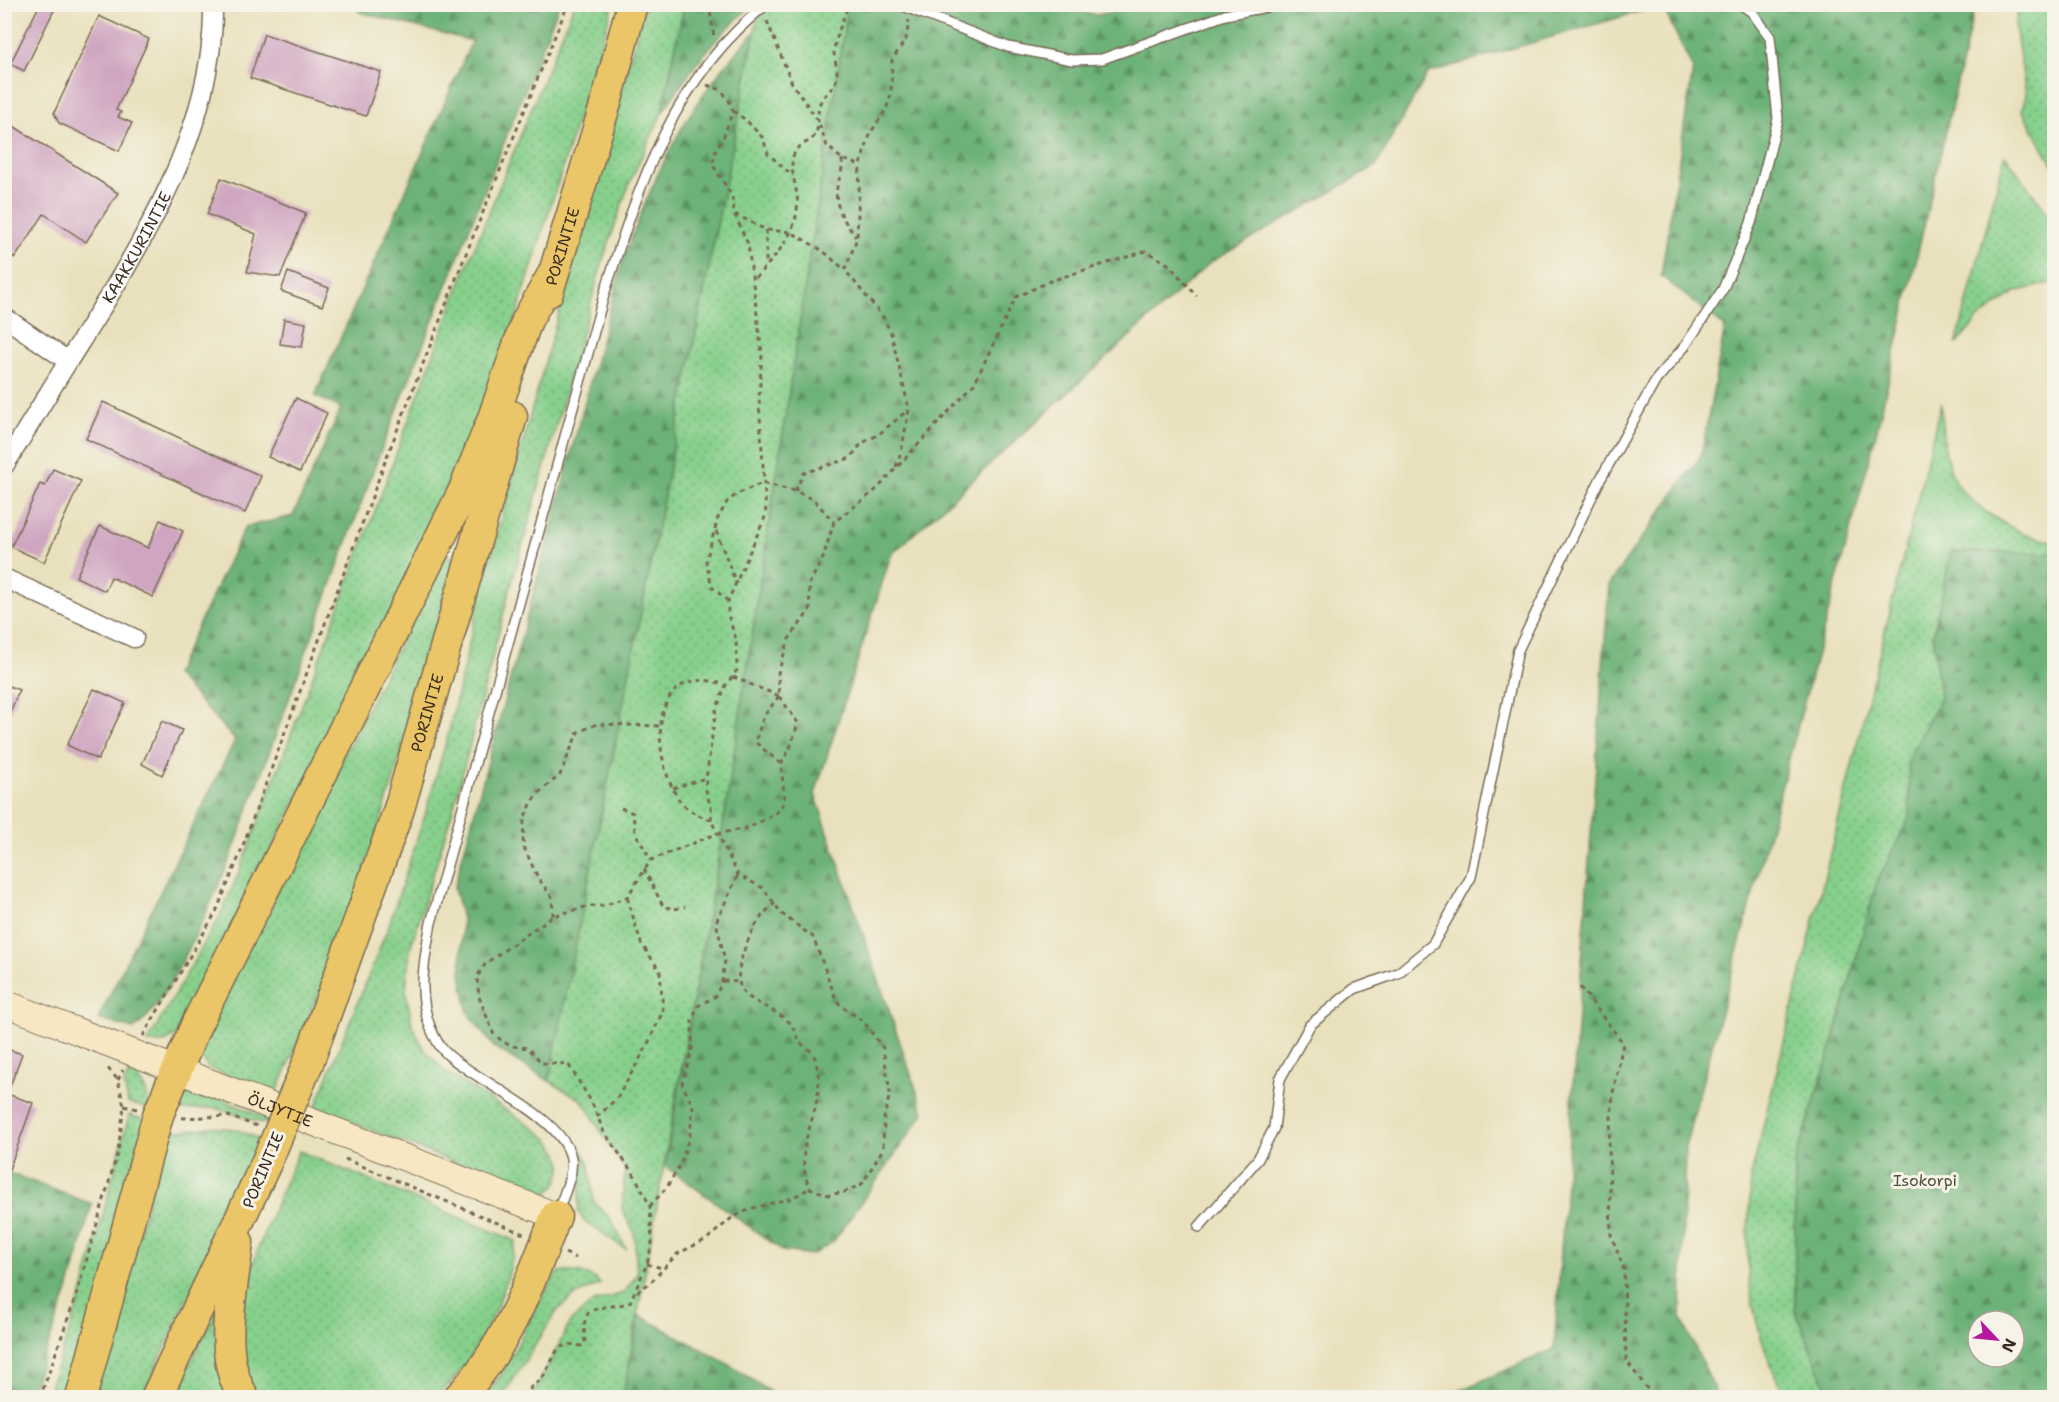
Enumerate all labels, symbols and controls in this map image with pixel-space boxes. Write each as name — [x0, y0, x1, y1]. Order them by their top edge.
street label: KAAKKURINTIE — [97, 188, 176, 307]
street label: PORINTIE — [540, 204, 584, 288]
street label: PORINTIE — [405, 671, 448, 755]
street label: ÖLJYTIE — [245, 1088, 316, 1132]
street label: PORINTIE — [237, 1129, 289, 1211]
park label: Isokorpi — [1893, 1170, 1957, 1191]
north arrow — [1966, 1309, 2026, 1369]
text: N — [1997, 1335, 2021, 1356]

